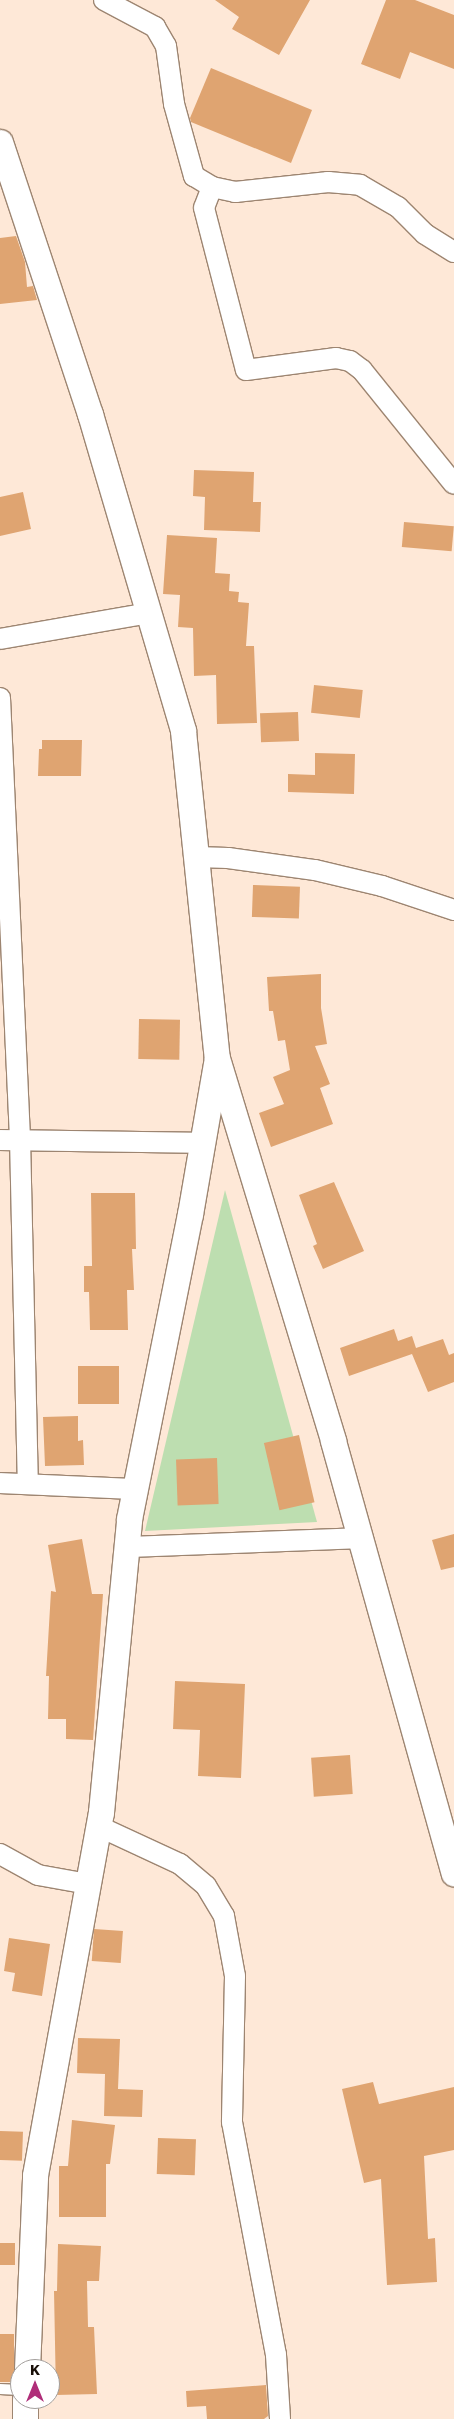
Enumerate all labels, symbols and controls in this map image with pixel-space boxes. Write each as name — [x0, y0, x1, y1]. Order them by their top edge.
north arrow — [10, 2359, 60, 2409]
text: K — [30, 2361, 40, 2378]

